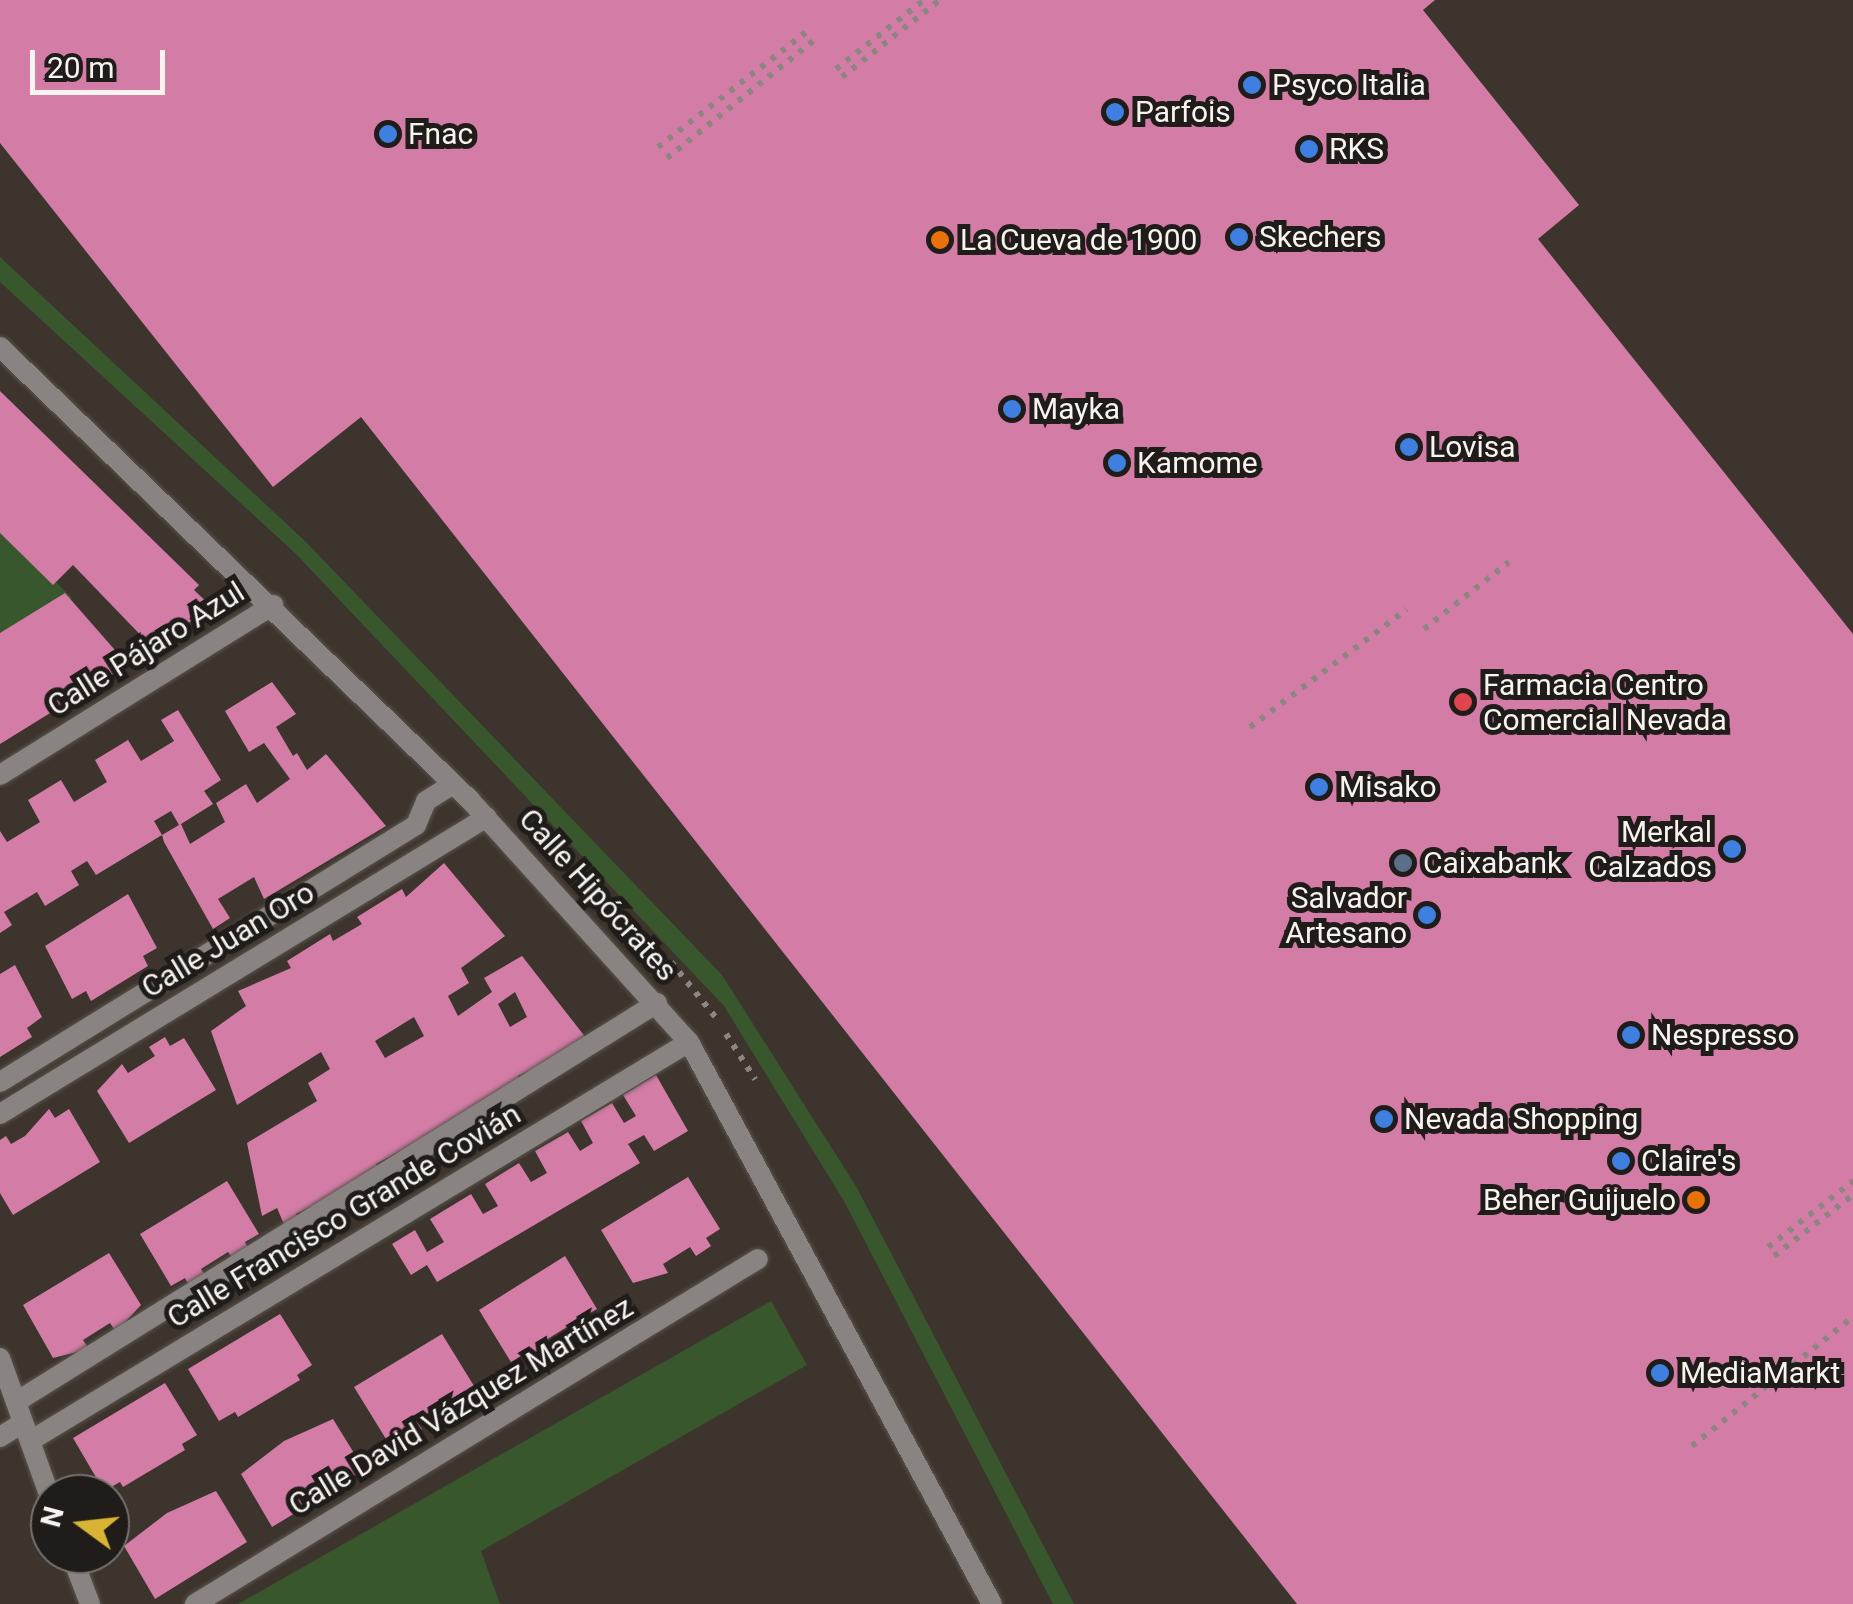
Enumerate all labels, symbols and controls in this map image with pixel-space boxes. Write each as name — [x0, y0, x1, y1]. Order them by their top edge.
scale bar — [35, 30, 170, 92]
text: 20 m — [47, 50, 114, 85]
place label: Psyco Italia — [1272, 67, 1426, 103]
marker: Psyco Italia — [1241, 74, 1263, 96]
place label: Parfois — [1135, 94, 1231, 130]
marker: Parfois — [1104, 101, 1126, 123]
place label: Fnac — [408, 116, 473, 152]
marker: Fnac — [377, 123, 399, 145]
place label: RKS — [1329, 131, 1384, 167]
marker: RKS — [1298, 138, 1320, 160]
place label: Skechers — [1259, 219, 1381, 255]
place label: La Cueva de 1900 — [960, 222, 1197, 258]
marker: Skechers — [1228, 226, 1250, 248]
marker: La Cueva de 1900 — [929, 229, 951, 251]
place label: Mayka — [1032, 391, 1120, 427]
marker: Mayka — [1001, 398, 1023, 420]
place label: Lovisa — [1429, 429, 1516, 465]
marker: Lovisa — [1398, 436, 1420, 458]
place label: Kamome — [1137, 445, 1258, 481]
marker: Kamome — [1106, 452, 1128, 474]
street label: Calle Pájaro Azul — [41, 574, 251, 724]
place label: Farmacia Centro Comercial Nevada — [1483, 667, 1727, 738]
marker: Farmacia Centro Comercial Nevada — [1452, 691, 1474, 713]
place label: Misako — [1339, 769, 1437, 805]
marker: Misako — [1308, 776, 1330, 798]
street label: Calle Hipócrates — [511, 801, 685, 989]
place label: Merkal Calzados — [1588, 814, 1712, 884]
marker: Merkal Calzados — [1721, 838, 1743, 860]
place label: Caixabank — [1423, 845, 1562, 881]
marker: Caixabank — [1392, 852, 1414, 874]
street label: Calle Juan Oro — [135, 874, 321, 1006]
place label: Salvador Artesano — [1285, 880, 1407, 950]
marker: Salvador Artesano — [1416, 904, 1438, 926]
place label: Nespresso — [1651, 1017, 1795, 1053]
marker: Nespresso — [1620, 1024, 1642, 1046]
street label: Calle Francisco Grande Covián — [161, 1096, 527, 1336]
place label: Nevada Shopping — [1404, 1101, 1638, 1137]
marker: Nevada Shopping — [1373, 1108, 1395, 1130]
place label: Claire's — [1641, 1143, 1737, 1179]
marker: Claire's — [1610, 1150, 1632, 1172]
place label: Beher Guijuelo — [1483, 1182, 1676, 1218]
marker: Beher Guijuelo — [1685, 1189, 1707, 1211]
street label: Calle David Vázquez Martínez — [282, 1289, 640, 1523]
place label: MediaMarkt — [1680, 1355, 1840, 1391]
marker: MediaMarkt — [1649, 1362, 1671, 1384]
north arrow — [30, 1474, 130, 1574]
text: N — [34, 1503, 71, 1530]

